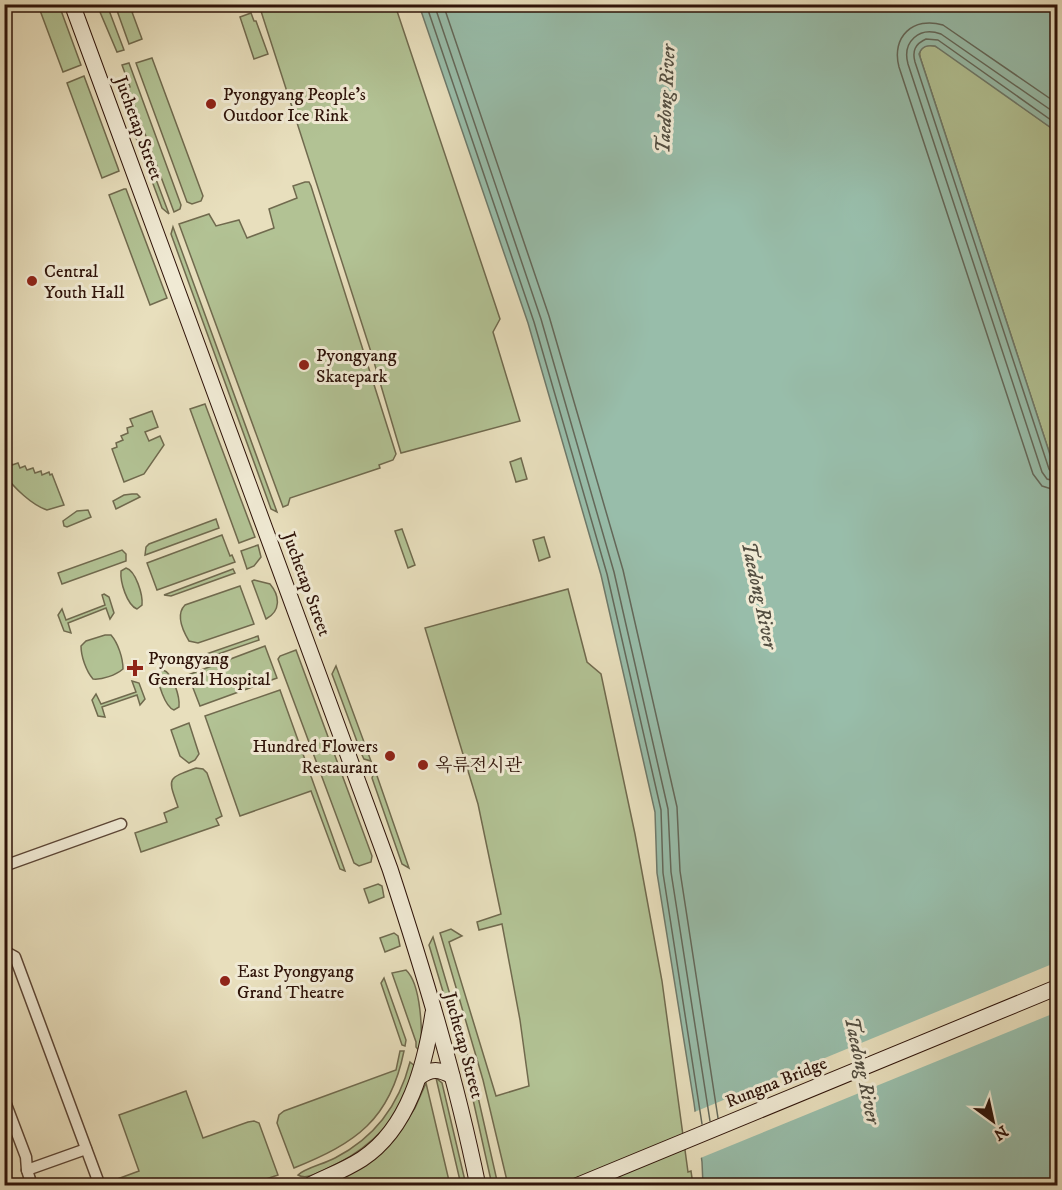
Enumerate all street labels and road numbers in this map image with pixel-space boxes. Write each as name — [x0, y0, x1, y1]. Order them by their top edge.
street label: Juchetap Street — [108, 71, 167, 184]
street label: Juchetap Street — [276, 527, 335, 640]
street label: Juchetap Street — [438, 988, 488, 1101]
street label: Rungna Bridge — [722, 1053, 830, 1113]

